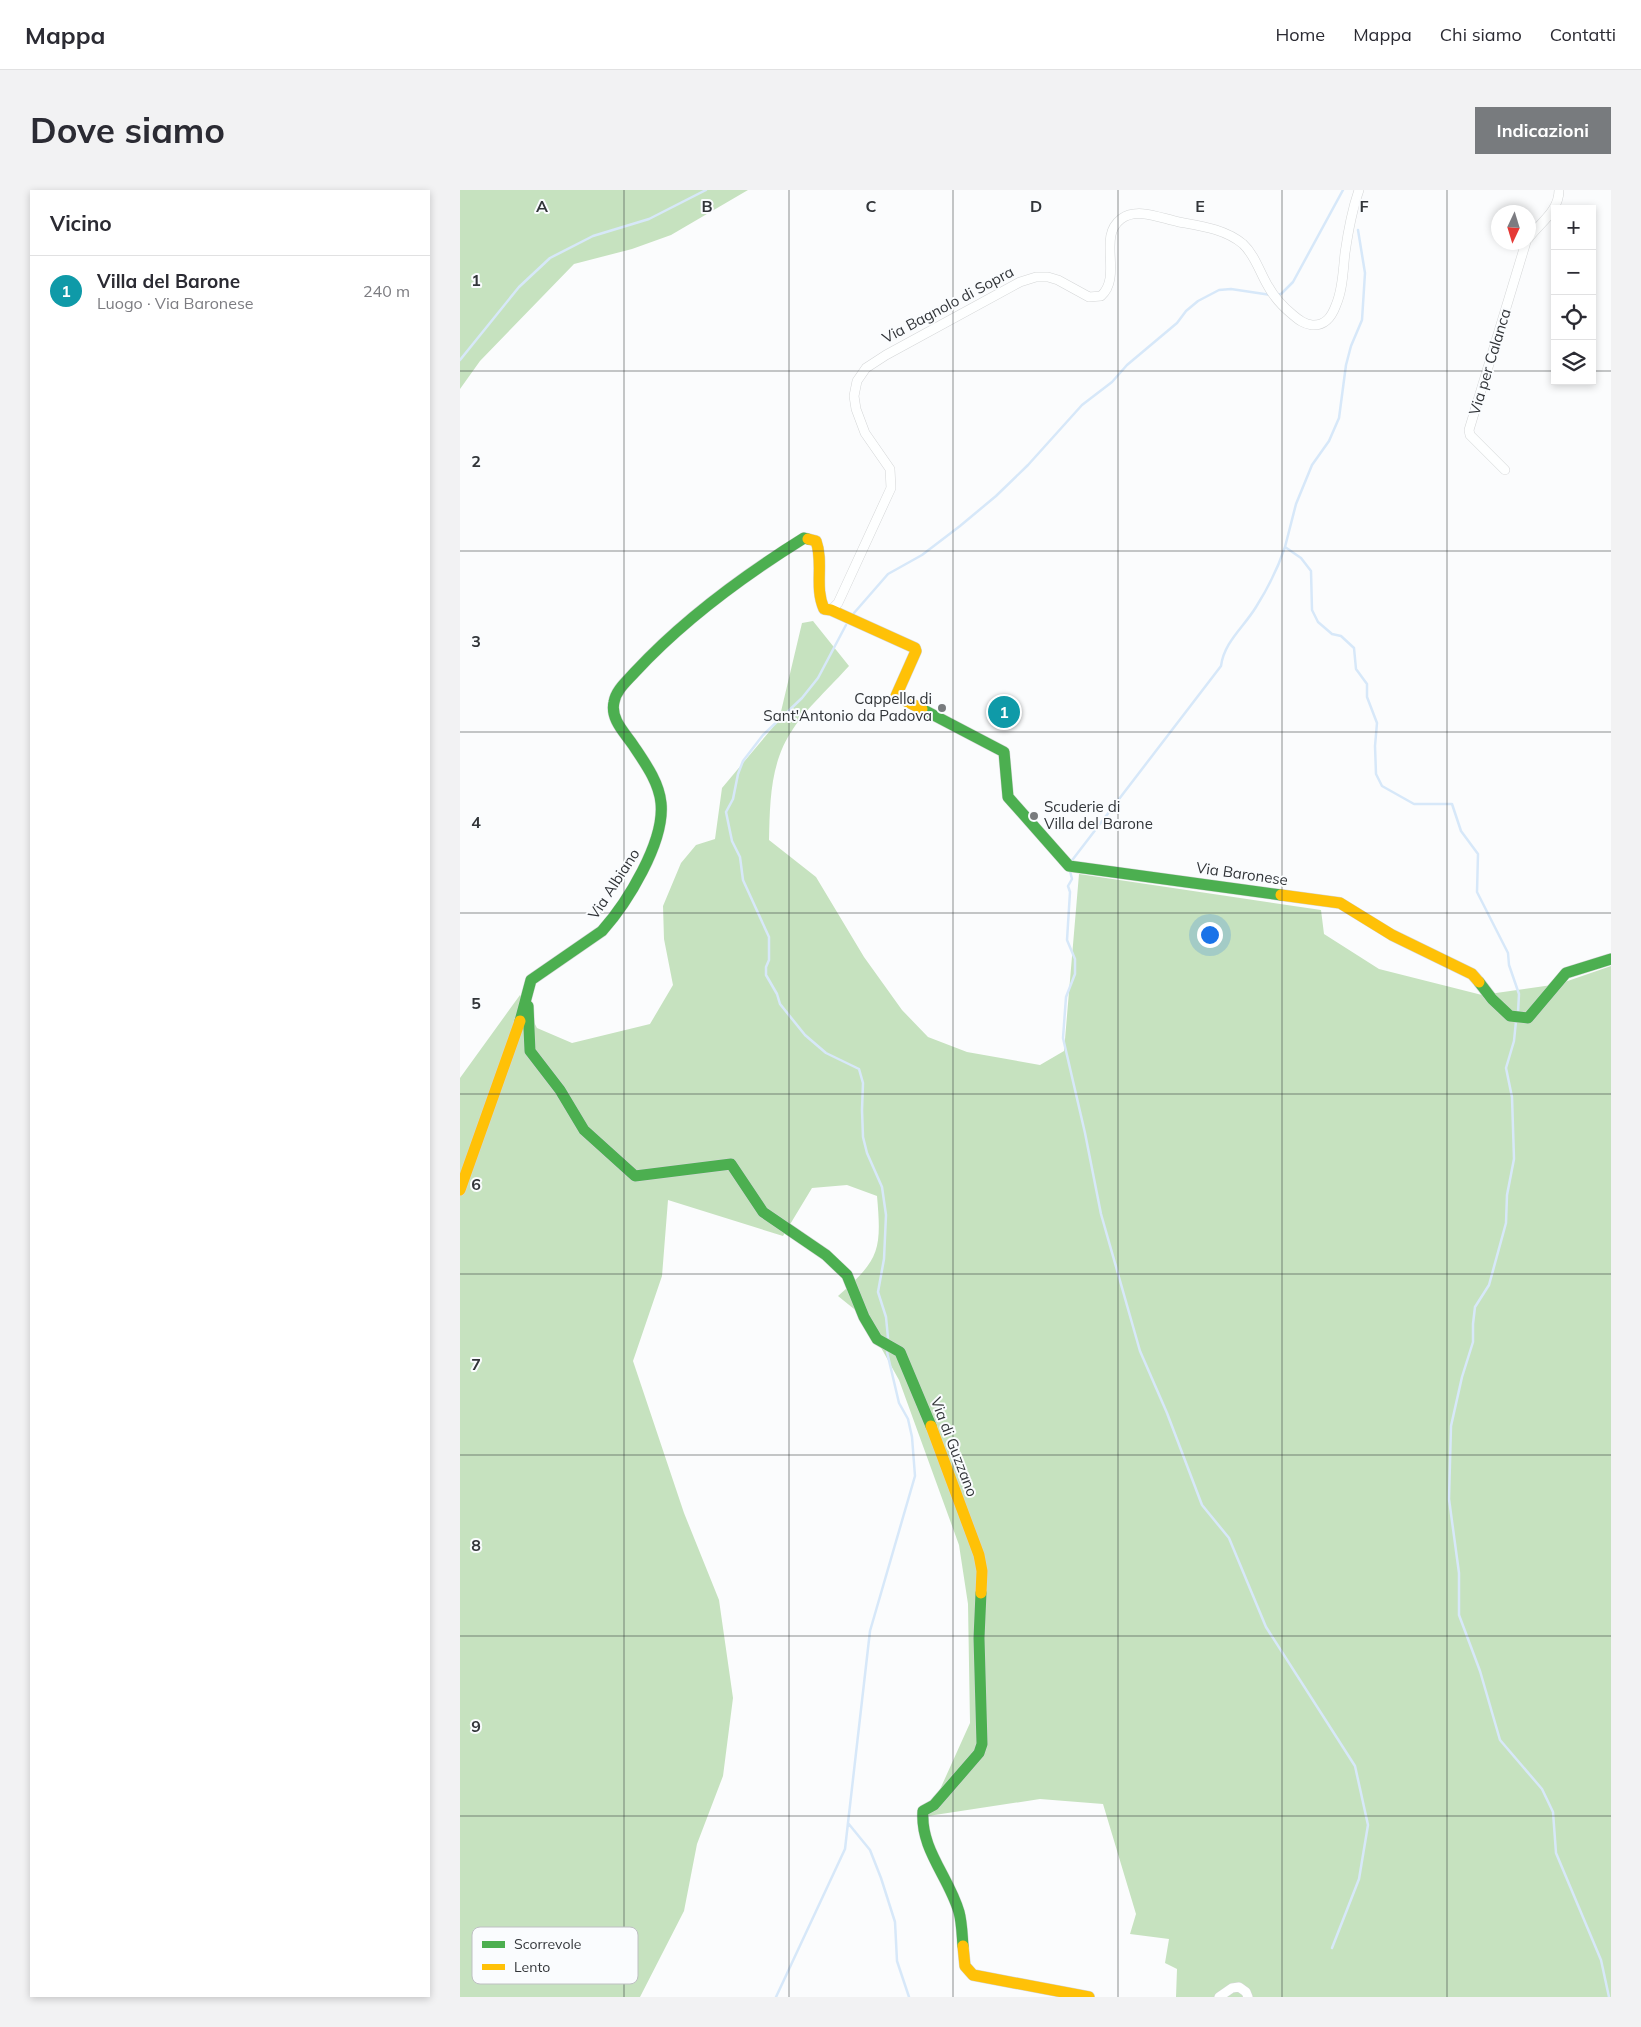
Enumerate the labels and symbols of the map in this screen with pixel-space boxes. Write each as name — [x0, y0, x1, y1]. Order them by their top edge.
text: A — [536, 196, 548, 216]
text: B — [701, 196, 713, 216]
text: C — [866, 196, 877, 216]
text: D — [1030, 196, 1042, 216]
text: E — [1195, 196, 1205, 216]
text: F — [1359, 196, 1369, 216]
north arrow — [1491, 205, 1536, 250]
street label: Via Bagnolo di Sopra — [879, 262, 1017, 347]
text: 1 — [471, 270, 481, 290]
street label: Via per Calanca — [1464, 306, 1515, 417]
text: 2 — [471, 451, 481, 471]
text: 3 — [471, 631, 481, 651]
place label: Cappella di Sant'Antonio da Padova — [763, 689, 932, 725]
pin: 1 — [988, 693, 1020, 731]
marker: Cappella di Sant'Antonio da Padova — [936, 702, 948, 714]
place label: Scuderie di Villa del Barone — [1044, 797, 1153, 833]
marker: Scuderie di Villa del Barone — [1028, 810, 1040, 822]
text: 4 — [471, 812, 481, 832]
street label: Via Albiano — [584, 845, 643, 923]
street label: Via Baronese — [1195, 858, 1289, 889]
your location — [1197, 922, 1223, 948]
text: 5 — [471, 993, 481, 1013]
text: 6 — [471, 1174, 481, 1194]
text: 7 — [471, 1354, 481, 1374]
street label: Via di Guzzano — [927, 1394, 982, 1499]
text: 8 — [471, 1535, 481, 1555]
text: 9 — [471, 1716, 481, 1736]
legend — [472, 1927, 638, 1984]
text: Scorrevole — [514, 1935, 581, 1953]
text: Lento — [514, 1958, 550, 1976]

